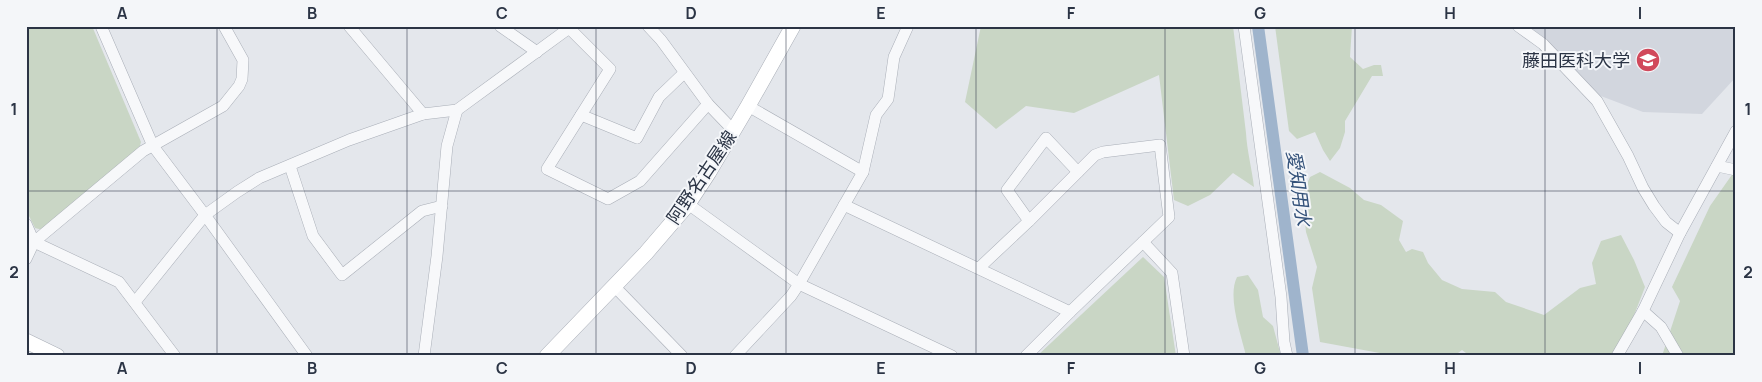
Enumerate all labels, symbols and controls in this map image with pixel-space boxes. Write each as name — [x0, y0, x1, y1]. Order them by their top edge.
text: A — [117, 2, 128, 24]
text: B — [307, 2, 317, 24]
text: C — [496, 2, 508, 24]
text: D — [685, 2, 697, 24]
text: E — [876, 2, 886, 24]
text: F — [1067, 2, 1076, 24]
text: G — [1254, 2, 1266, 24]
text: H — [1444, 2, 1456, 24]
text: I — [1638, 2, 1642, 24]
school or university icon: 藤田医科大学 — [1635, 47, 1661, 73]
place label: 藤田医科大学 — [1522, 48, 1630, 72]
text: 1 — [10, 98, 18, 120]
text: 1 — [1744, 98, 1752, 120]
street label: 阿野名古屋線 — [661, 126, 741, 228]
water label: 愛知用水 — [1281, 149, 1317, 229]
text: 2 — [9, 261, 19, 283]
text: 2 — [1743, 261, 1753, 283]
text: A — [117, 357, 128, 379]
text: B — [307, 357, 317, 379]
text: C — [496, 357, 508, 379]
text: D — [685, 357, 697, 379]
text: E — [876, 357, 886, 379]
text: F — [1067, 357, 1076, 379]
text: G — [1254, 357, 1266, 379]
text: H — [1444, 357, 1456, 379]
text: I — [1638, 357, 1642, 379]

